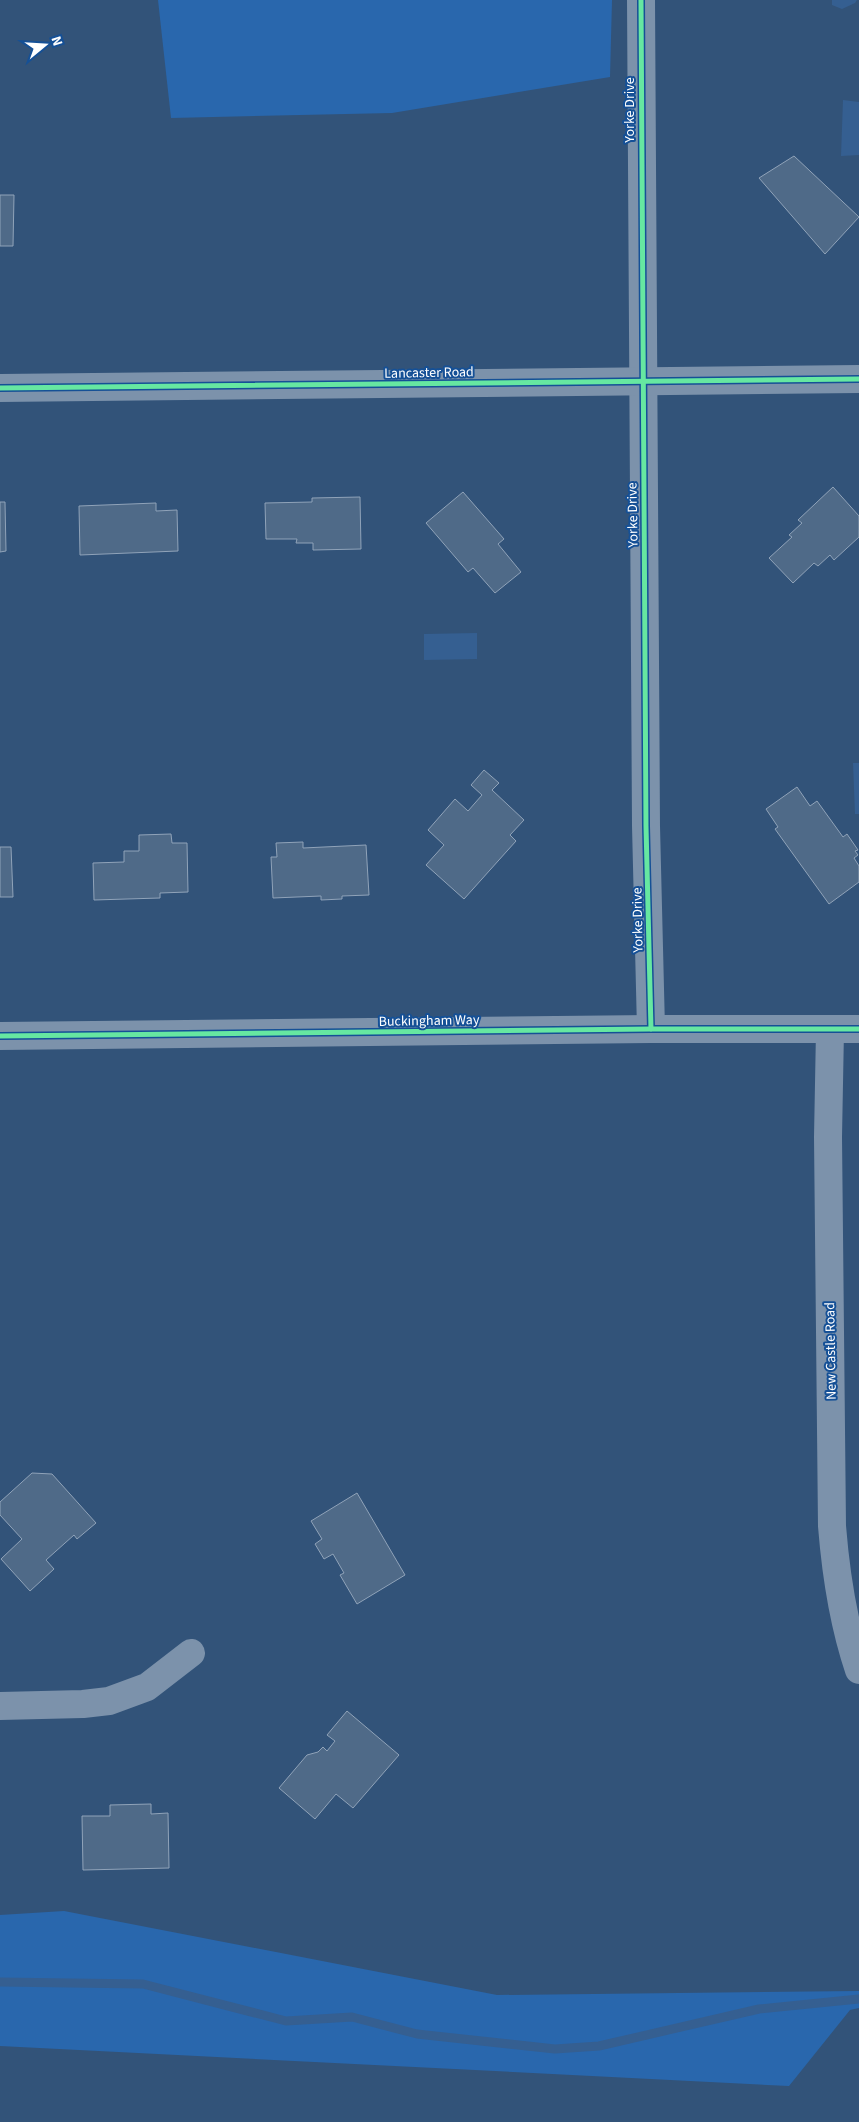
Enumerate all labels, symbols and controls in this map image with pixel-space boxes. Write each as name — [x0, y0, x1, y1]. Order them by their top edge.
north arrow — [20, 20, 70, 70]
text: N — [45, 34, 67, 49]
street label: Yorke Drive — [620, 77, 640, 144]
street label: Lancaster Road — [384, 362, 474, 384]
street label: Yorke Drive — [622, 482, 644, 549]
street label: Yorke Drive — [627, 887, 649, 954]
street label: Buckingham Way — [378, 1010, 480, 1032]
street label: New Castle Road — [820, 1302, 842, 1400]

